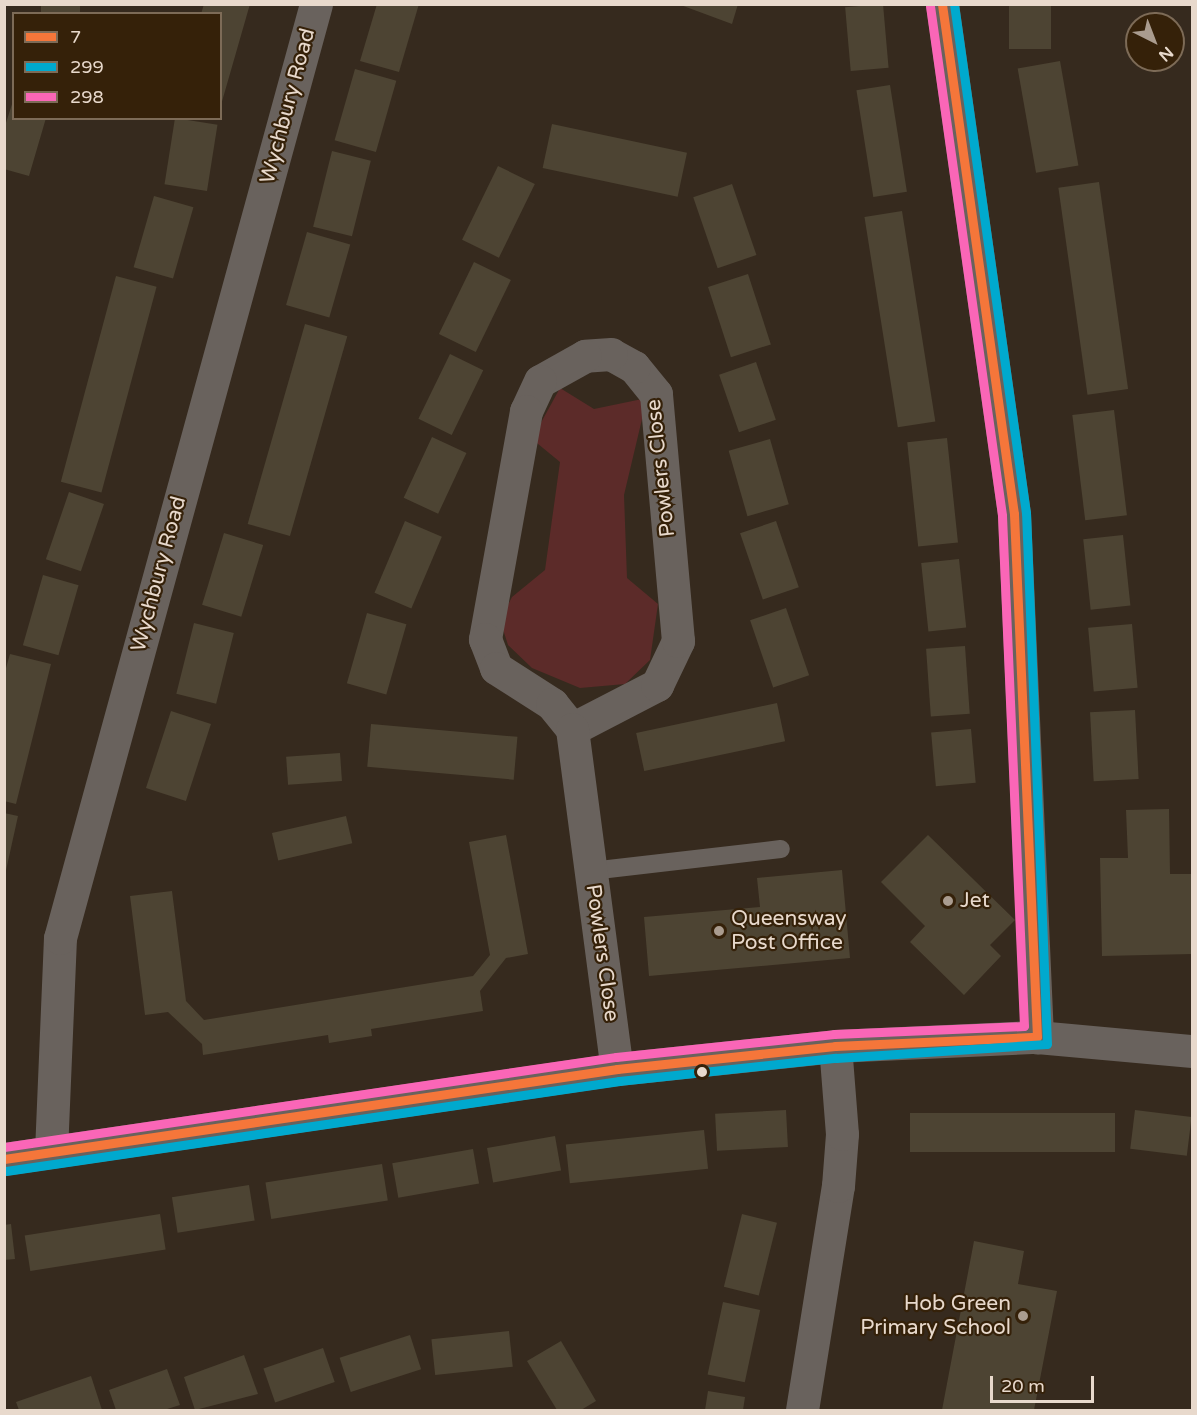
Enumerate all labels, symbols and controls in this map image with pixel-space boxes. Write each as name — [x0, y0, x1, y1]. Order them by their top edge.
legend — [12, 12, 222, 120]
north arrow — [1125, 12, 1185, 72]
text: 7 — [70, 26, 81, 48]
street label: Wychbury Road — [255, 26, 321, 186]
text: N — [1154, 42, 1177, 66]
text: 299 — [70, 56, 104, 78]
text: 298 — [70, 86, 104, 108]
street label: Powlers Close — [641, 398, 681, 538]
street label: Wychbury Road — [126, 494, 192, 654]
street label: Powlers Close — [580, 883, 624, 1023]
place label: Jet — [960, 888, 990, 914]
marker: Jet — [941, 894, 955, 908]
place label: Queensway Post Office — [731, 906, 847, 956]
marker: Queensway Post Office — [712, 924, 726, 938]
unlabelled marker — [696, 1066, 708, 1078]
place label: Hob Green Primary School — [860, 1291, 1011, 1341]
marker: Hob Green Primary School — [1016, 1309, 1030, 1323]
scale bar — [993, 1364, 1096, 1402]
text: 20 m — [1001, 1375, 1045, 1397]

